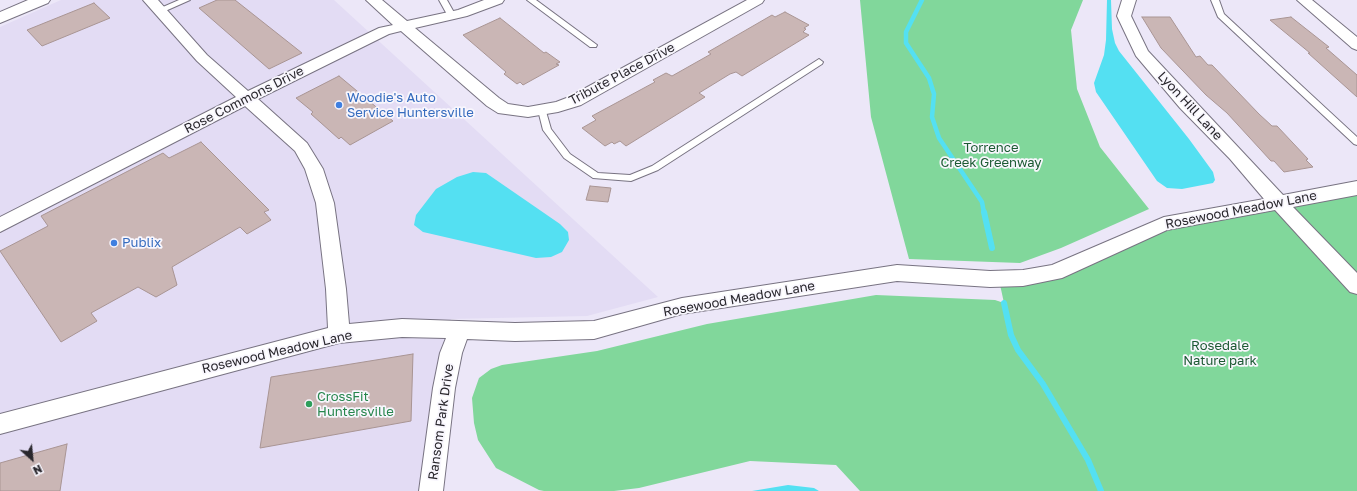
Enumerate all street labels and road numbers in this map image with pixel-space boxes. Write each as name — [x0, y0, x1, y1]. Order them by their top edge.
street label: Tribute Place Drive — [567, 40, 677, 108]
street label: Rose Commons Drive — [182, 63, 306, 137]
street label: Lyon Hill Lane — [1154, 69, 1226, 143]
street label: Rosewood Meadow Lane — [1164, 188, 1318, 232]
street label: Rosewood Meadow Lane — [662, 278, 816, 320]
street label: Rosewood Meadow Lane — [200, 327, 354, 377]
street label: Ransom Park Drive — [425, 363, 457, 481]

